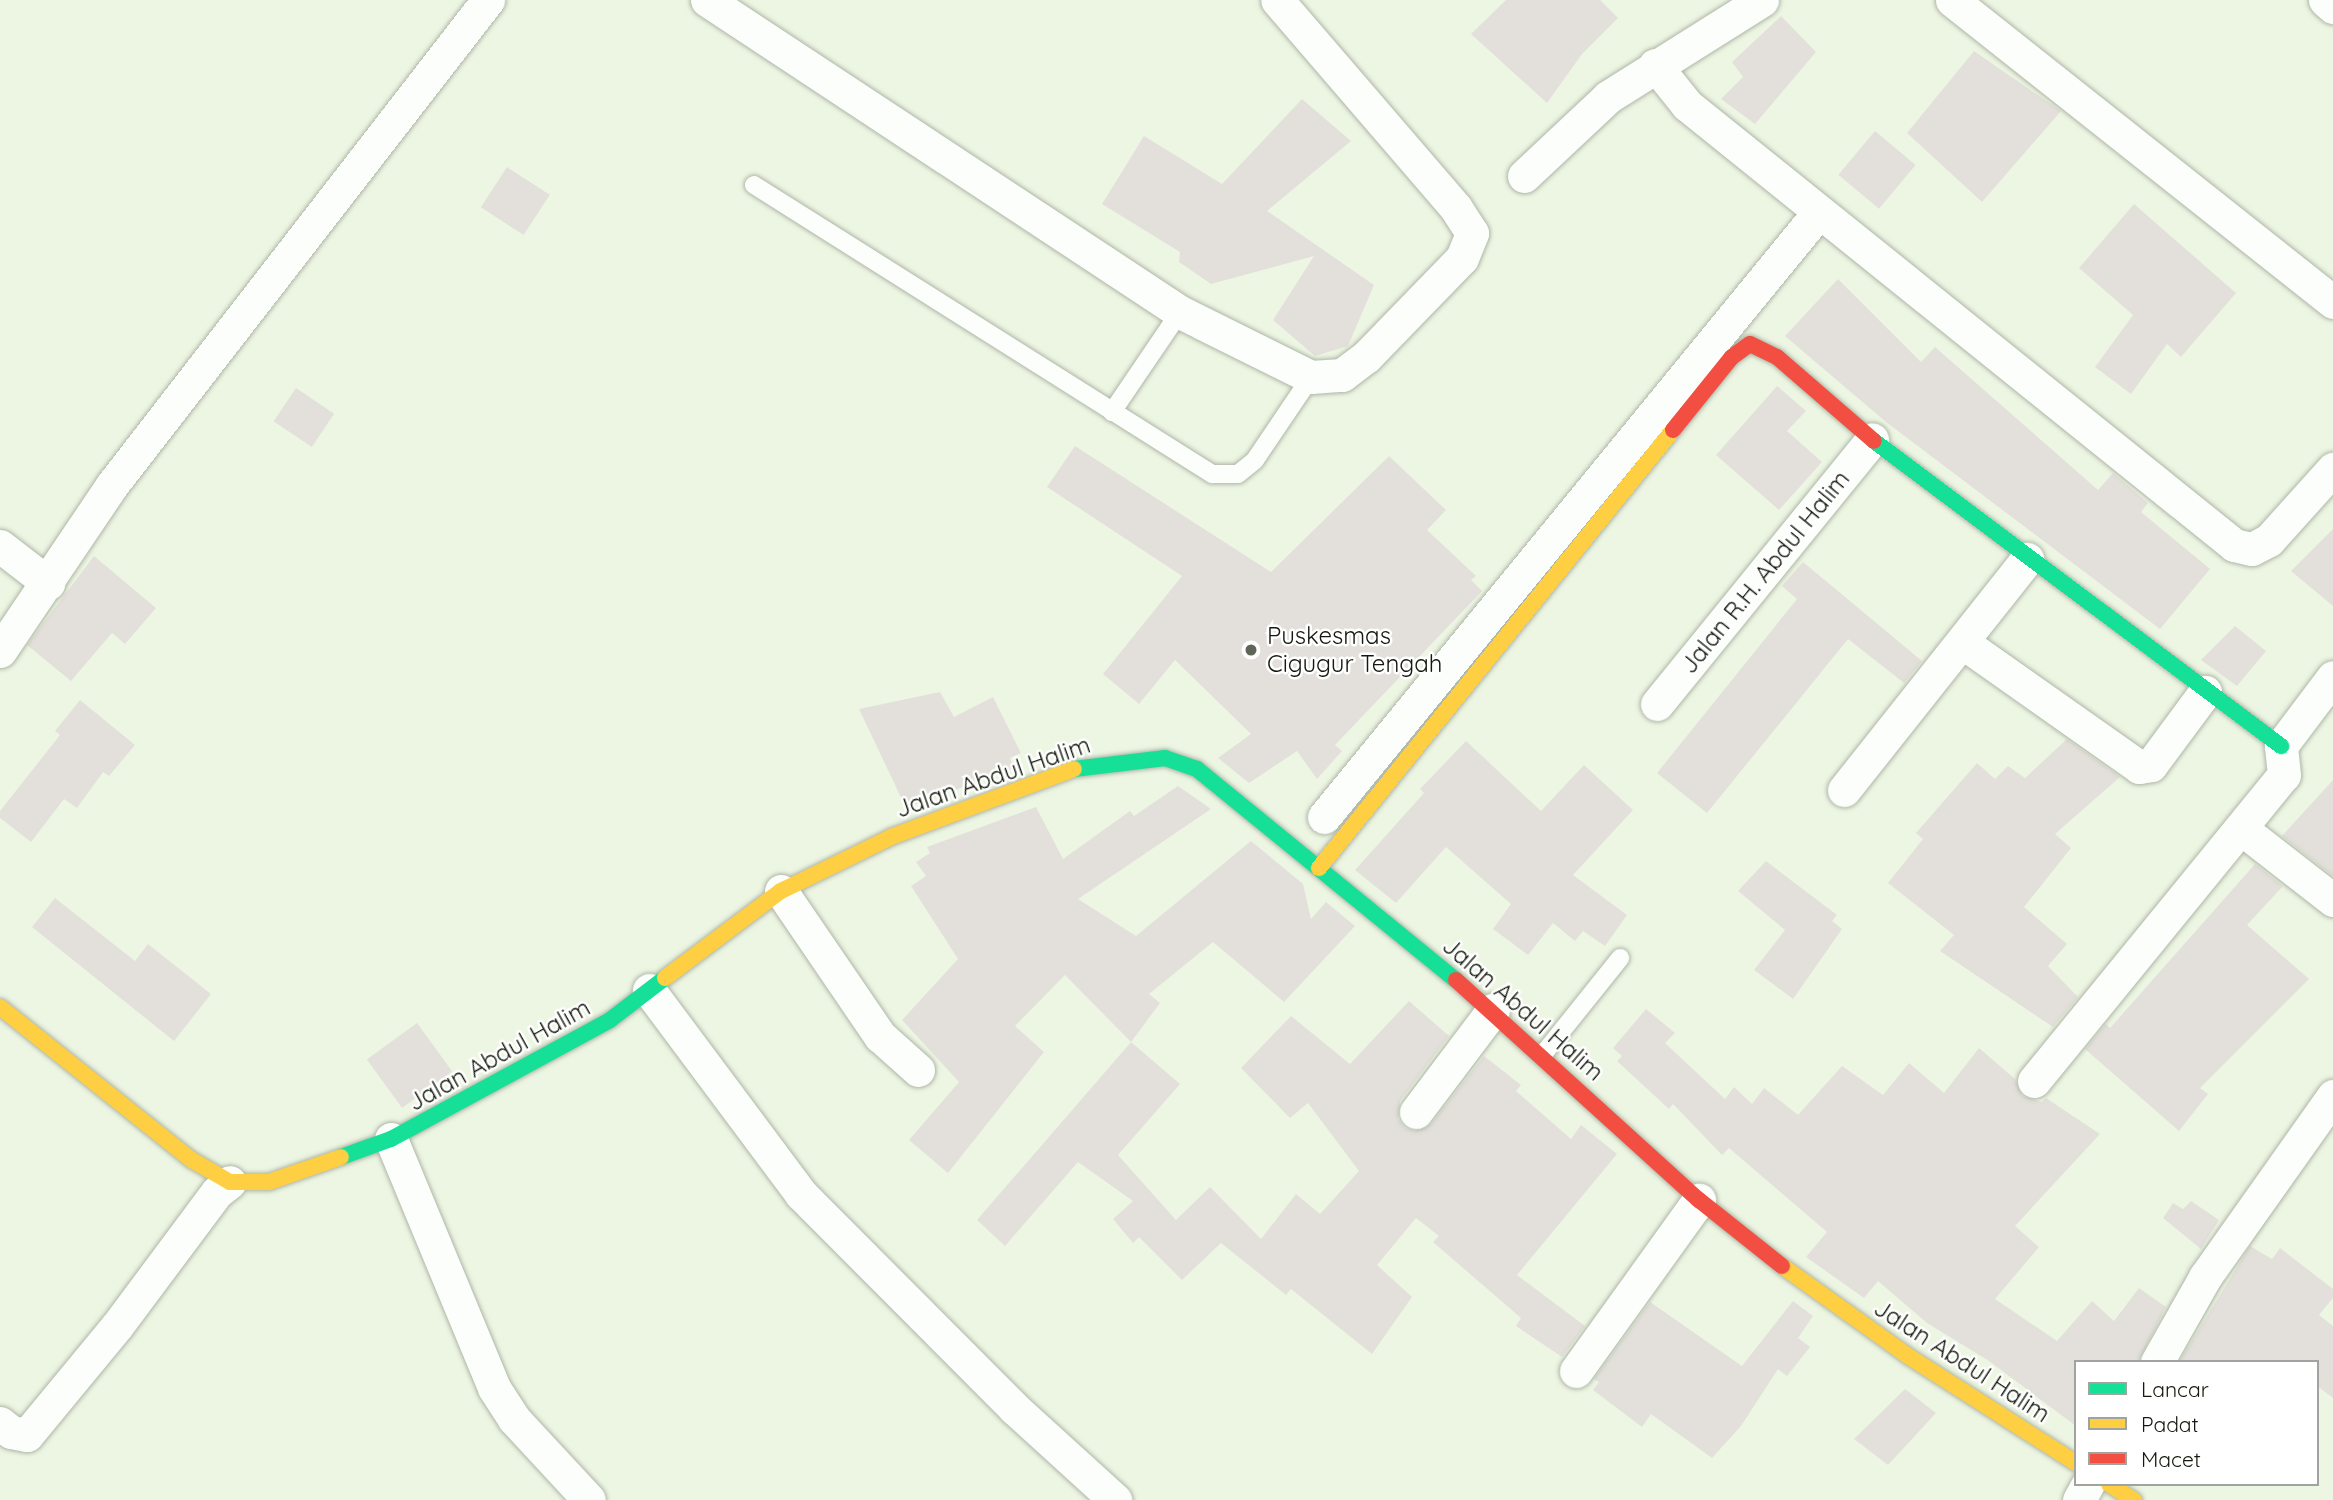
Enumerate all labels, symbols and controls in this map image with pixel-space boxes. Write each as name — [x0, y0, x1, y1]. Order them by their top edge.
street label: Jalan R.H. Abdul Halim — [1674, 465, 1856, 679]
place label: Puskesmas Cigugur Tengah — [1267, 622, 1442, 678]
marker: Puskesmas Cigugur Tengah — [1241, 640, 1261, 660]
street label: Jalan Abdul Halim — [892, 730, 1094, 824]
street label: Jalan Abdul Halim — [1437, 931, 1609, 1087]
street label: Jalan Abdul Halim — [403, 993, 595, 1117]
street label: Jalan Abdul Halim — [1869, 1293, 2055, 1429]
legend — [2074, 1360, 2319, 1486]
text: Lancar — [2141, 1376, 2209, 1402]
text: Padat — [2141, 1411, 2199, 1437]
text: Macet — [2141, 1446, 2201, 1472]

